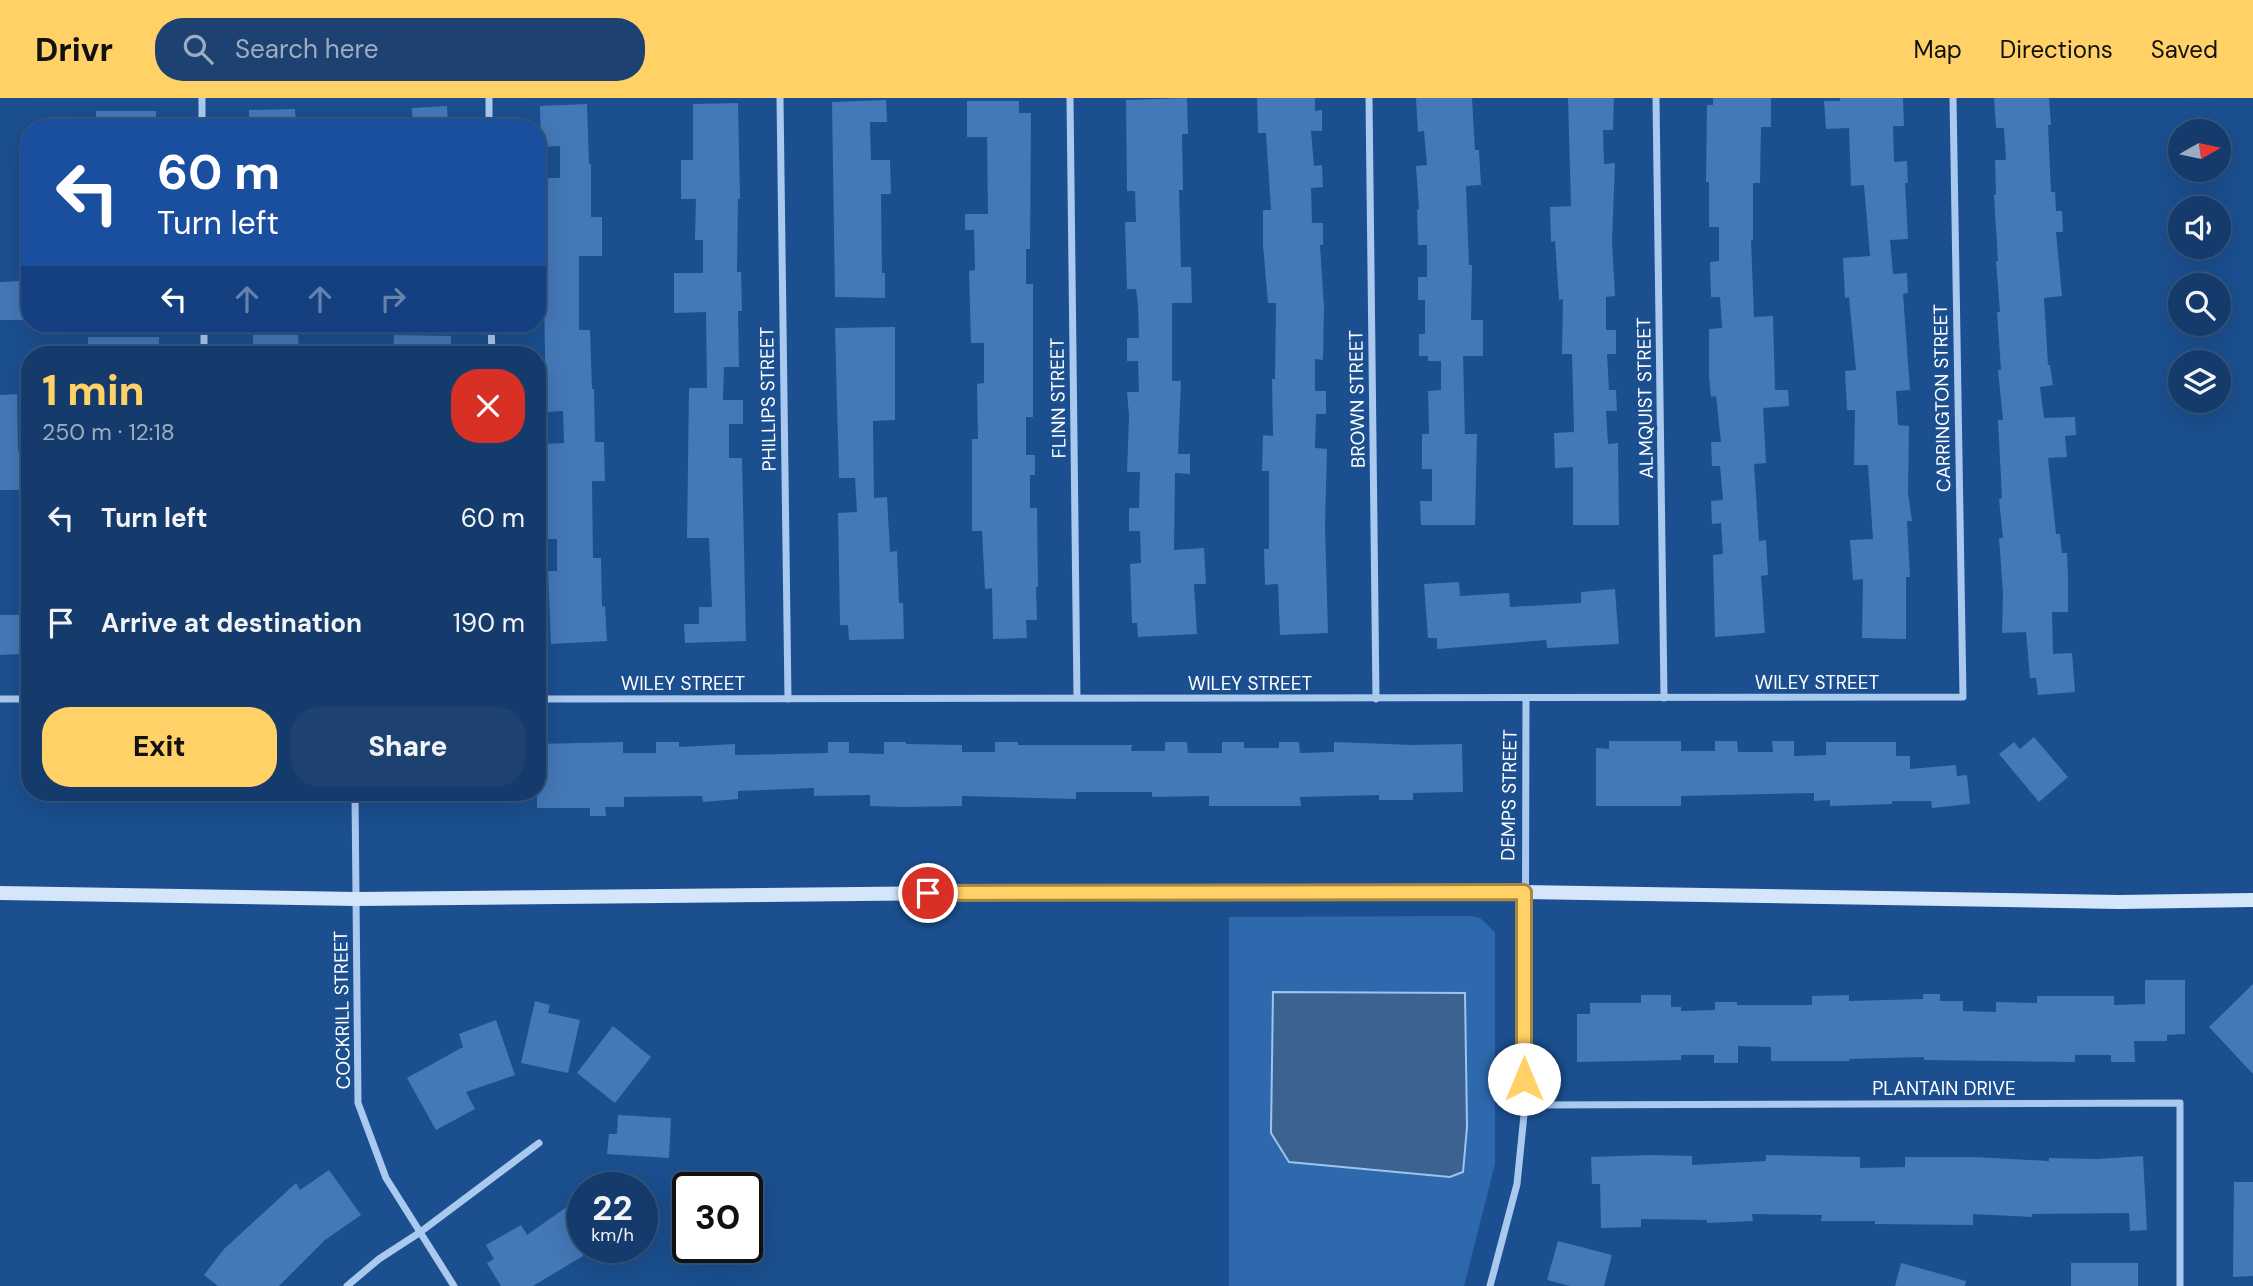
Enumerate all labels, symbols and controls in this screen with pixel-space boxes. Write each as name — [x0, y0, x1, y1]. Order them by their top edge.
search box — [155, 18, 645, 81]
text: Drivr — [35, 28, 113, 71]
icon: search — [179, 30, 217, 68]
text: Search here — [235, 32, 378, 66]
text: Map — [1914, 34, 1962, 65]
text: Directions — [2000, 34, 2113, 65]
text: Saved — [2151, 34, 2218, 65]
north arrow — [2168, 119, 2231, 182]
map controls — [2168, 119, 2231, 413]
text: 60 m — [157, 140, 280, 204]
icon: left — [42, 147, 133, 238]
button: sound — [2168, 196, 2231, 259]
text: Turn left — [157, 202, 279, 244]
button: search — [2168, 273, 2231, 336]
icon: left — [155, 280, 193, 318]
icon: ahead — [228, 280, 266, 318]
icon: ahead — [301, 280, 339, 318]
icon: right — [374, 280, 412, 318]
street label: CARRINGTON STREET — [1928, 303, 1956, 492]
street label: ALMQUIST STREET — [1631, 317, 1659, 479]
street label: PHILLIPS STREET — [754, 326, 782, 472]
street label: BROWN STREET — [1343, 329, 1371, 468]
street label: FLINN STREET — [1044, 337, 1072, 459]
button: layers — [2168, 350, 2231, 413]
text: 1 min — [42, 363, 145, 418]
button: close — [451, 369, 525, 443]
text: 250 m · 12:18 — [42, 417, 175, 447]
icon: left — [42, 499, 80, 537]
text: Turn left — [101, 501, 208, 535]
text: 60 m — [461, 501, 525, 535]
icon: arrive — [42, 604, 80, 642]
text: Arrive at destination — [101, 606, 362, 640]
text: 190 m — [453, 606, 525, 640]
street label: WILEY STREET — [1755, 670, 1880, 695]
street label: WILEY STREET — [621, 671, 746, 696]
street label: WILEY STREET — [1188, 671, 1313, 696]
button: Exit — [42, 707, 277, 787]
button: Share — [291, 707, 525, 787]
street label: DEMPS STREET — [1495, 729, 1523, 861]
pin — [898, 863, 958, 923]
icon: arrive — [909, 874, 947, 912]
street label: COCKRILL STREET — [328, 930, 356, 1090]
position arrow — [1487, 1042, 1561, 1116]
street label: PLANTAIN DRIVE — [1872, 1076, 2016, 1101]
speed limit sign: 30 — [672, 1172, 763, 1263]
text: 22 — [592, 1185, 633, 1231]
text: km/h — [591, 1223, 634, 1247]

